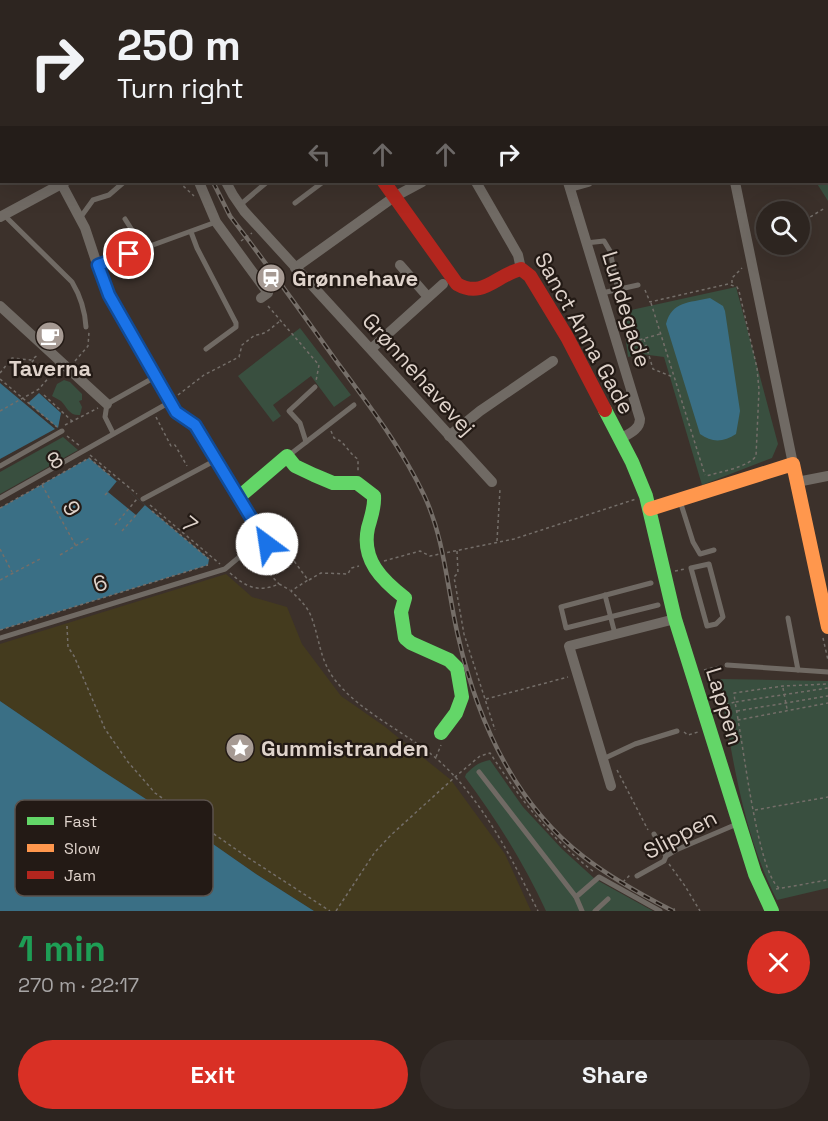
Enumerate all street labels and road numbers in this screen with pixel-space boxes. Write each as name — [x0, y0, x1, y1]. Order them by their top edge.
street label: Sanct Anna Gade — [529, 247, 641, 419]
street label: Lundegade — [596, 248, 658, 370]
street label: Grønnehavevej — [357, 307, 481, 441]
street label: 8 — [42, 444, 68, 476]
street label: 9 — [56, 495, 88, 521]
street label: 7 — [176, 509, 204, 539]
street label: 6 — [89, 568, 111, 598]
street label: Lappen — [700, 664, 750, 748]
street label: Slippen — [638, 803, 722, 865]

